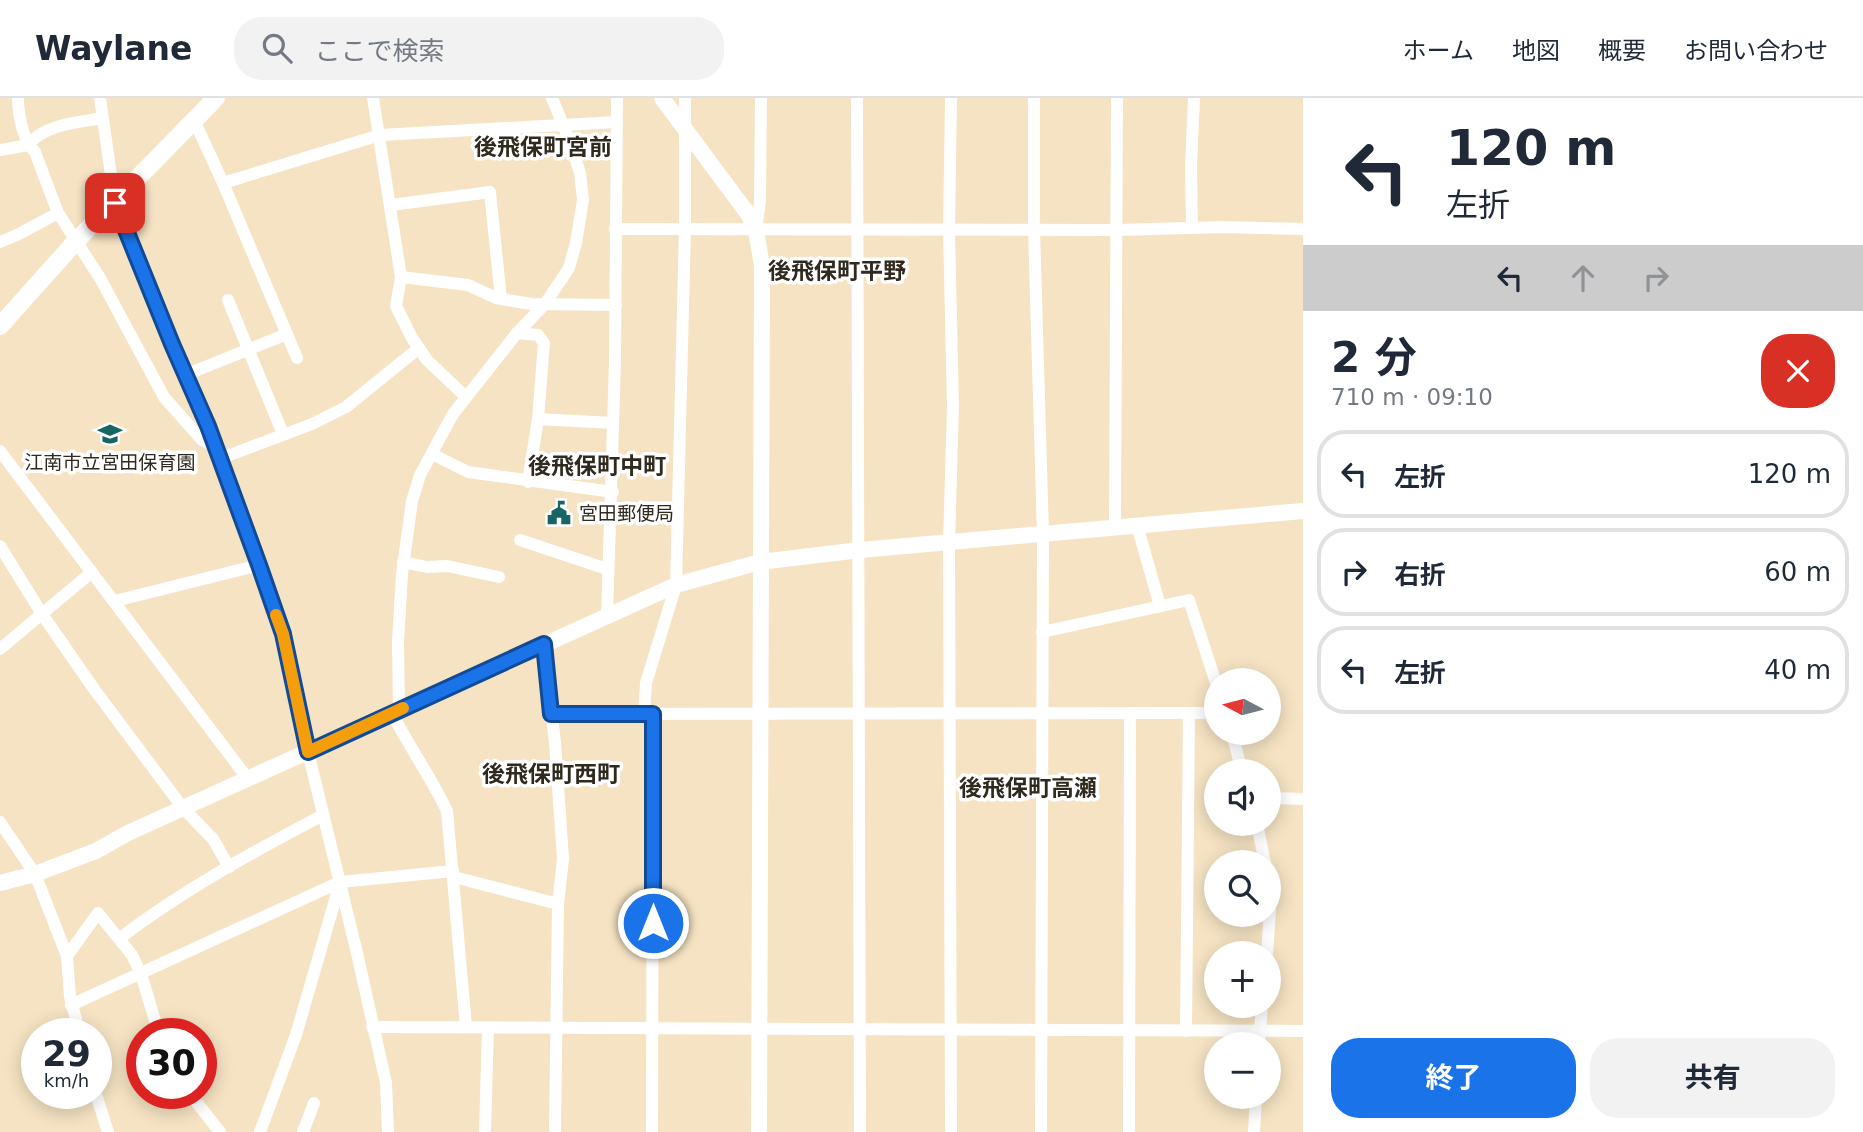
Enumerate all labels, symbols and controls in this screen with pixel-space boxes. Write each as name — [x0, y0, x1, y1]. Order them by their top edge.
search box — [234, 17, 724, 80]
text: Waylane — [35, 29, 192, 68]
icon: search — [258, 29, 296, 67]
text: ここで検索 — [314, 36, 444, 66]
text: ホーム — [1403, 37, 1474, 65]
text: 地図 — [1512, 37, 1560, 65]
text: 概要 — [1598, 37, 1646, 65]
text: お問い合わせ — [1684, 37, 1828, 65]
text: 120 m — [1446, 120, 1616, 177]
icon: left — [1331, 126, 1422, 217]
district label: 後飛保町宮前 — [474, 134, 612, 160]
pin — [85, 173, 145, 233]
icon: arrive — [96, 184, 134, 222]
text: 左折 — [1446, 186, 1510, 224]
district label: 後飛保町平野 — [768, 258, 906, 284]
icon: left — [1491, 259, 1529, 297]
icon: ahead — [1564, 259, 1602, 297]
icon: right — [1637, 259, 1675, 297]
text: 2 分 — [1331, 333, 1417, 382]
button: close — [1761, 334, 1835, 408]
text: 710 m · 09:10 — [1331, 384, 1493, 410]
school or university icon: 江南市立宮田保育園 — [96, 420, 124, 448]
place label: 江南市立宮田保育園 — [24, 451, 196, 473]
district label: 後飛保町中町 — [528, 453, 666, 479]
icon: left — [1335, 455, 1373, 493]
text: 120 m — [1748, 459, 1831, 489]
text: 左折 — [1394, 462, 1446, 492]
public building icon: 宮田郵便局 — [545, 499, 573, 527]
place label: 宮田郵便局 — [579, 502, 674, 524]
icon: right — [1335, 553, 1373, 591]
text: 60 m — [1764, 557, 1831, 587]
text: 右折 — [1394, 560, 1446, 590]
icon: left — [1335, 651, 1373, 689]
text: 40 m — [1764, 655, 1831, 685]
text: 左折 — [1394, 658, 1446, 688]
north arrow — [1204, 668, 1281, 746]
map controls — [1204, 668, 1281, 1109]
button: sound — [1204, 759, 1281, 836]
district label: 後飛保町西町 — [482, 761, 620, 787]
district label: 後飛保町高瀬 — [959, 775, 1097, 801]
button: search — [1204, 850, 1281, 927]
position arrow — [616, 886, 690, 960]
button: + — [1204, 941, 1281, 1018]
speed limit sign: 30 — [126, 1018, 217, 1109]
button: − — [1204, 1032, 1281, 1109]
text: 29 — [42, 1034, 91, 1074]
button: 終了 — [1331, 1038, 1576, 1118]
button: 共有 — [1590, 1038, 1835, 1118]
text: km/h — [44, 1070, 89, 1091]

